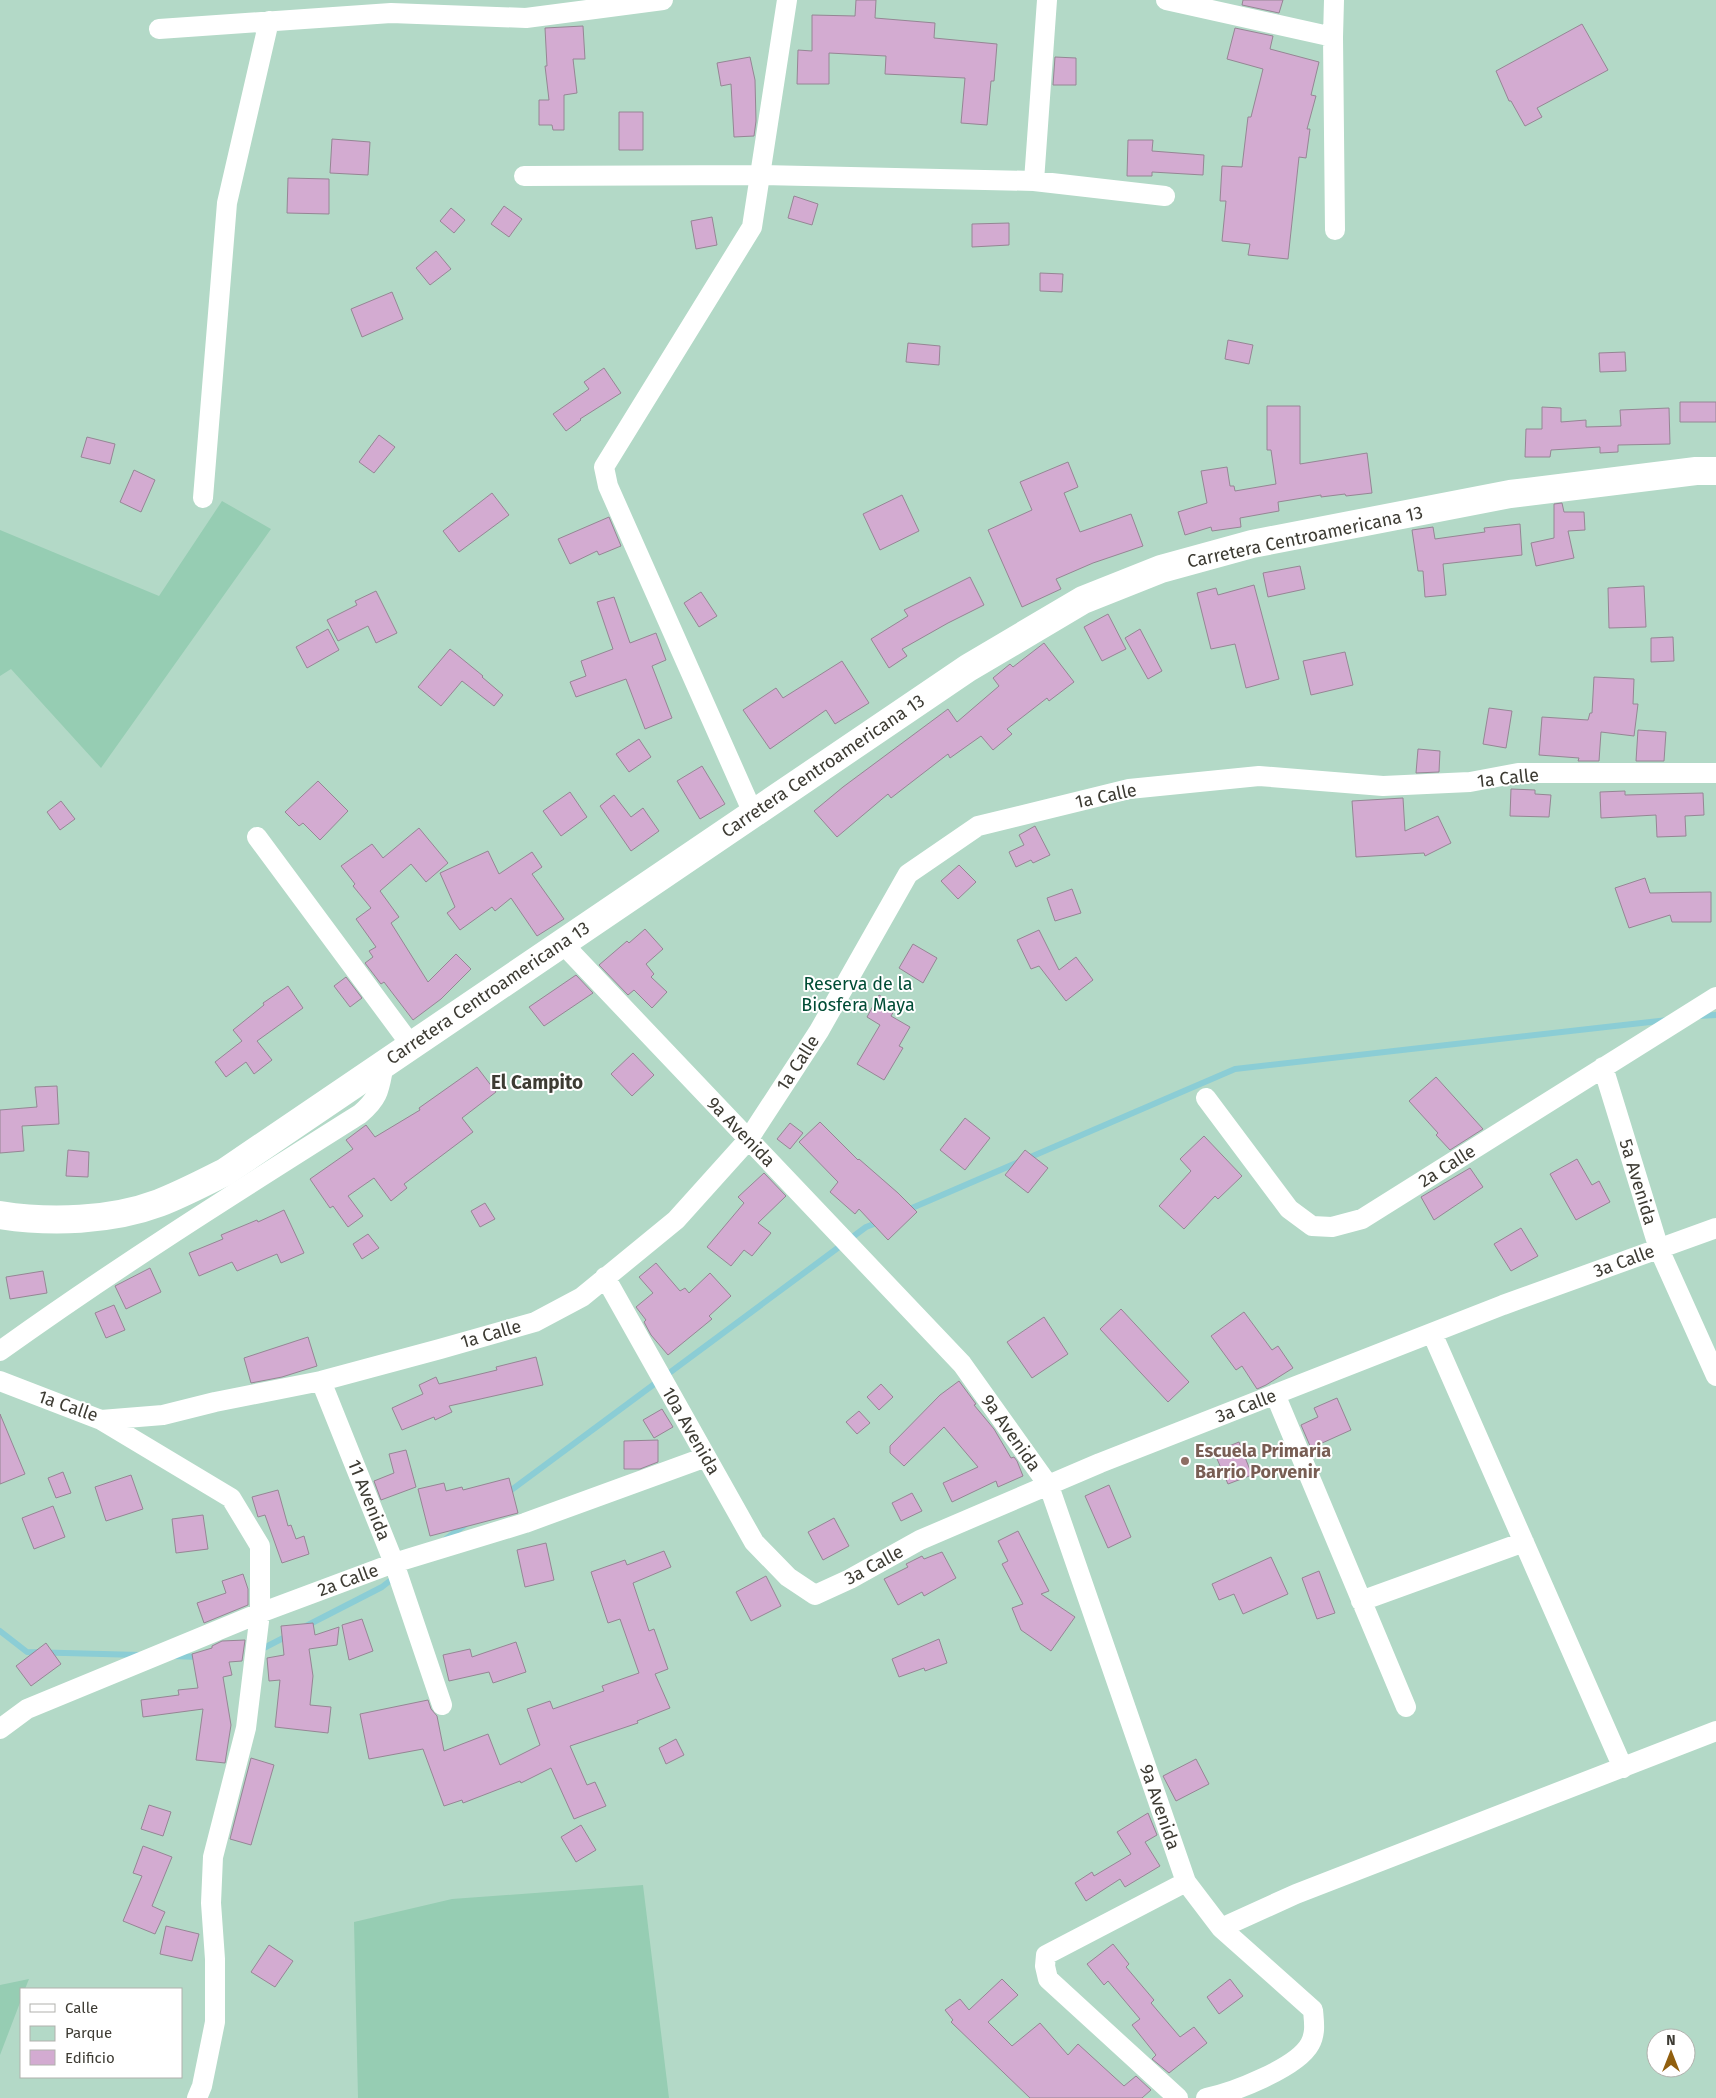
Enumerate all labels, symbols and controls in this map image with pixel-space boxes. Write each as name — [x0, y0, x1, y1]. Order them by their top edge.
street label: Carretera Centroamericana 13 — [1185, 501, 1425, 573]
street label: Carretera Centroamericana 13 — [717, 690, 929, 842]
street label: 1a Calle — [1476, 764, 1540, 792]
street label: 1a Calle — [1073, 779, 1139, 813]
street label: Carretera Centroamericana 13 — [382, 917, 594, 1069]
park label: Reserva de la Biosfera Maya — [801, 973, 915, 1016]
street label: 1a Calle — [772, 1031, 824, 1095]
district label: El Campito — [491, 1071, 583, 1094]
street label: 9a Avenida — [702, 1092, 780, 1172]
street label: 5a Avenida — [1615, 1136, 1661, 1228]
street label: 2a Calle — [1414, 1140, 1480, 1192]
street label: 3a Calle — [1590, 1240, 1658, 1282]
street label: 1a Calle — [458, 1315, 524, 1353]
street label: 10a Avenida — [657, 1383, 725, 1479]
street label: 3a Calle — [1212, 1384, 1280, 1428]
street label: 1a Calle — [35, 1385, 101, 1427]
street label: 9a Avenida — [976, 1390, 1046, 1476]
place label: Escuela Primaria Barrio Porvenir — [1195, 1440, 1331, 1483]
marker: Escuela Primaria Barrio Porvenir — [1179, 1455, 1191, 1467]
street label: 11 Avenida — [343, 1456, 395, 1544]
street label: 3a Calle — [841, 1540, 907, 1590]
street label: 2a Calle — [315, 1559, 381, 1601]
street label: 9a Avenida — [1135, 1761, 1185, 1853]
legend — [20, 1988, 182, 2078]
text: Calle — [65, 1999, 98, 2017]
text: Parque — [65, 2024, 112, 2042]
north arrow — [1646, 2028, 1696, 2078]
text: N — [1666, 2032, 1676, 2049]
text: Edificio — [65, 2049, 115, 2067]

